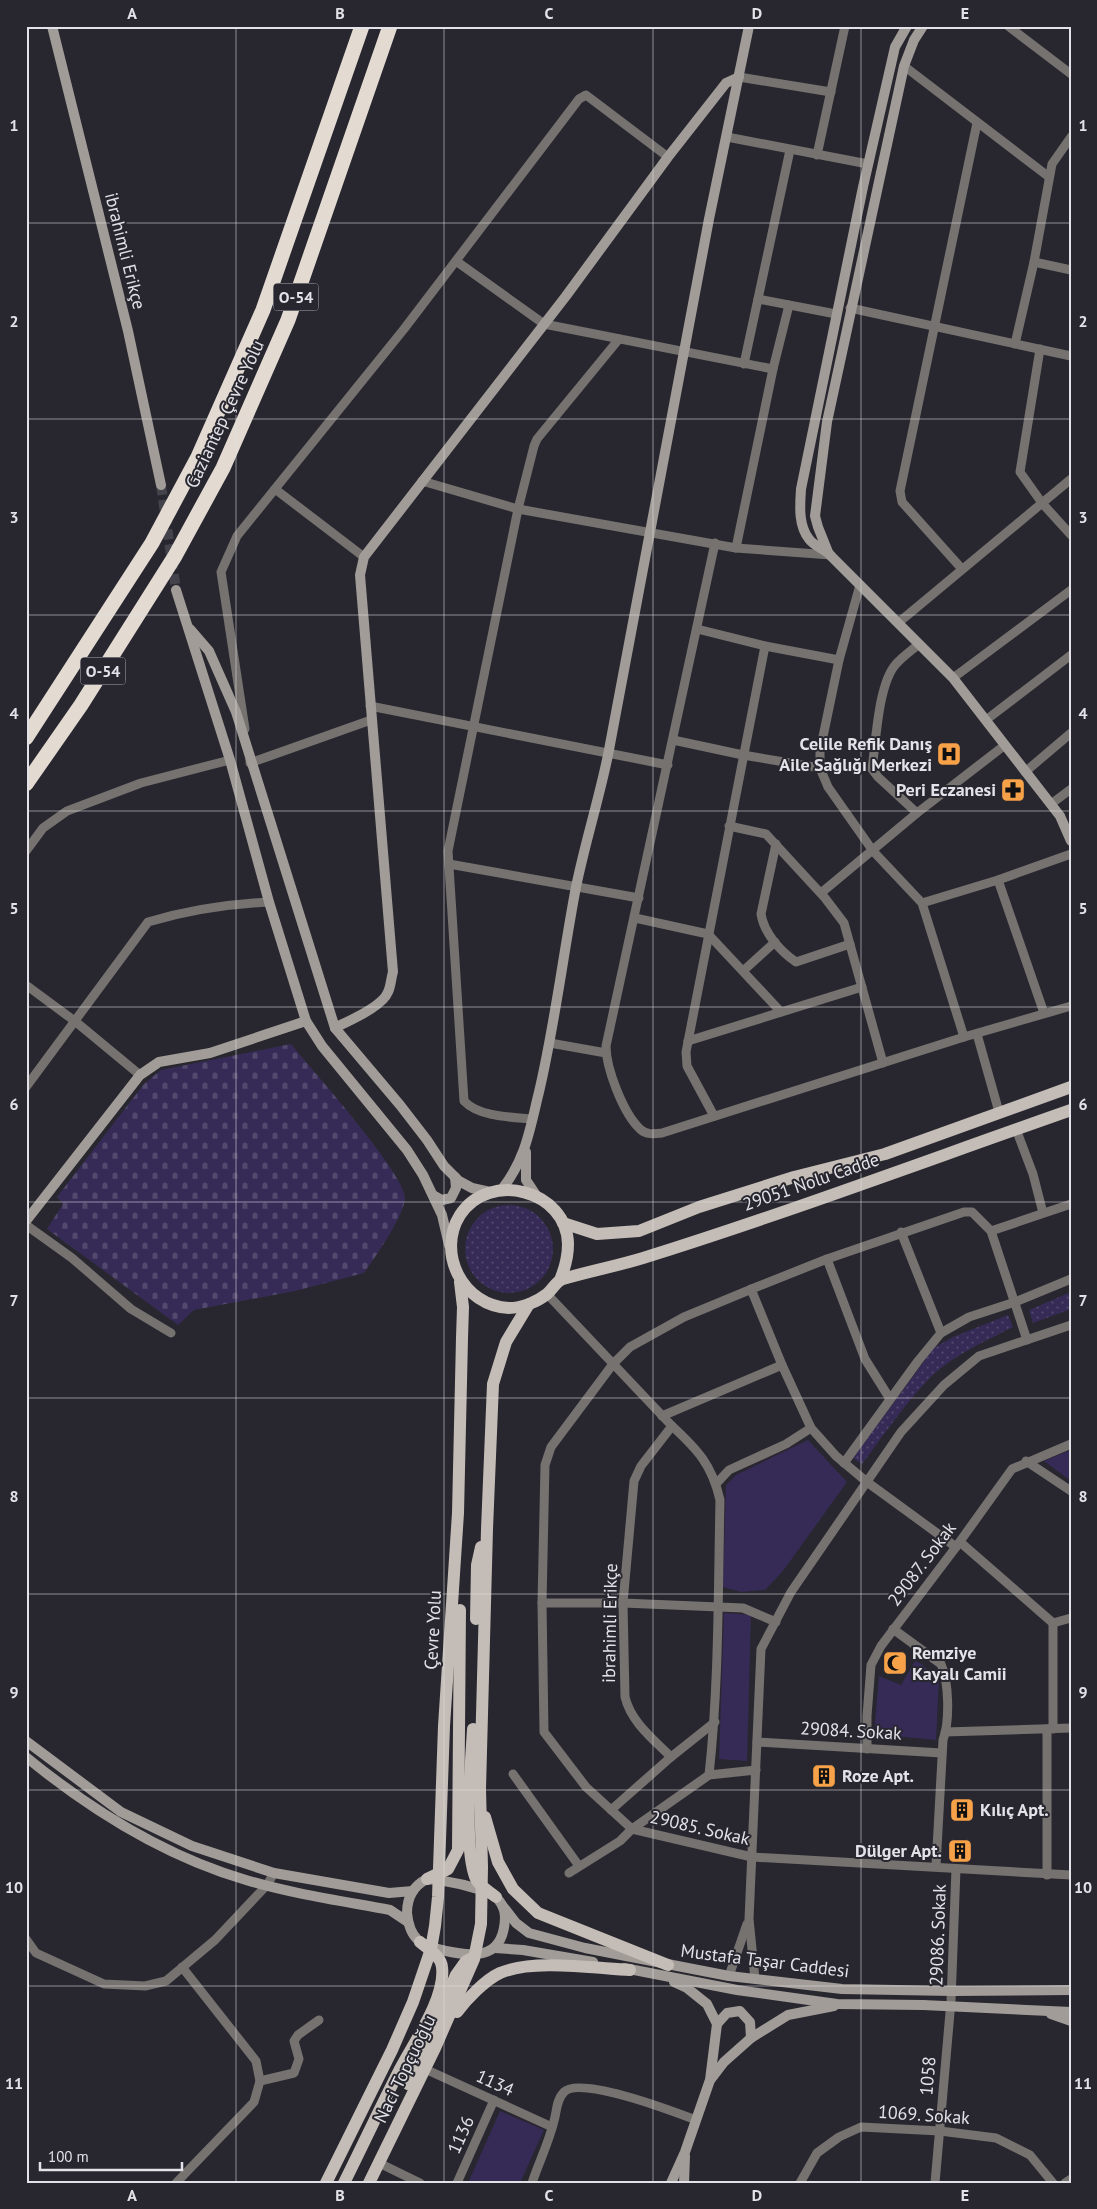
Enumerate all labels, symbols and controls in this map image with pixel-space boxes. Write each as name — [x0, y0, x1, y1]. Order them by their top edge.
text: A — [127, 3, 137, 23]
text: B — [335, 3, 345, 23]
text: C — [545, 3, 554, 23]
text: D — [752, 3, 762, 23]
text: E — [961, 3, 969, 23]
text: 1 — [9, 115, 19, 135]
text: 1 — [1078, 115, 1088, 135]
street label: ibrahimli Erikçe — [100, 190, 151, 312]
road number: O-54 — [274, 284, 318, 310]
text: 2 — [9, 311, 19, 331]
text: 2 — [1078, 311, 1088, 331]
street label: Gaziantep Çevre Yolu — [180, 336, 269, 492]
text: 3 — [9, 507, 19, 527]
text: 3 — [1078, 507, 1088, 527]
road number: O-54 — [80, 658, 126, 684]
text: 4 — [9, 703, 19, 723]
text: 4 — [1078, 703, 1088, 723]
place label: Celile Refik Danış Aile Sağlığı Merkezi — [779, 732, 932, 776]
hospital icon: Celile Refik Danış Aile Sağlığı Merkezi — [936, 741, 962, 767]
pharmacy icon: Peri Eczanesi — [1000, 777, 1026, 803]
place label: Peri Eczanesi — [896, 778, 996, 801]
text: 5 — [9, 898, 19, 918]
text: 5 — [1078, 898, 1088, 918]
text: 6 — [9, 1094, 19, 1114]
text: 6 — [1078, 1094, 1088, 1114]
street label: 29051 Nolu Cadde — [740, 1147, 882, 1216]
text: 7 — [9, 1290, 19, 1310]
text: 7 — [1078, 1290, 1088, 1310]
text: 8 — [9, 1486, 19, 1506]
text: 8 — [1078, 1486, 1088, 1506]
street label: 29087. Sokak — [882, 1517, 961, 1610]
street label: ibrahimli Erikçe — [597, 1563, 622, 1683]
street label: Çevre Yolu — [419, 1590, 446, 1670]
place label: Remziye Kayalı Camii — [912, 1641, 1007, 1685]
mosque icon: Remziye Kayalı Camii — [882, 1650, 908, 1676]
text: 9 — [9, 1682, 19, 1702]
text: 9 — [1078, 1682, 1088, 1702]
street label: 29084. Sokak — [800, 1716, 903, 1745]
building icon: Roze Apt. — [811, 1763, 837, 1789]
place label: Roze Apt. — [842, 1764, 914, 1787]
building icon: Kılıç Apt. — [949, 1797, 975, 1823]
place label: Kılıç Apt. — [980, 1798, 1049, 1821]
street label: 29085. Sokak — [648, 1805, 753, 1850]
building icon: Dülger Apt. — [947, 1838, 973, 1864]
place label: Dülger Apt. — [855, 1839, 942, 1862]
text: 10 — [5, 1877, 23, 1897]
text: 10 — [1074, 1877, 1092, 1897]
street label: 29086. Sokak — [924, 1883, 951, 1986]
street label: Mustafa Taşar Caddesi — [679, 1939, 851, 1982]
street label: Naci Topçuoğlu — [368, 2011, 441, 2127]
street label: 1058 — [914, 2055, 941, 2097]
street label: 1134 — [473, 2064, 518, 2101]
text: 11 — [5, 2073, 23, 2093]
text: 11 — [1074, 2073, 1092, 2093]
street label: 1069. Sokak — [877, 2100, 971, 2129]
street label: 1136 — [442, 2112, 479, 2157]
scale bar — [40, 2139, 182, 2171]
text: 100 m — [48, 2147, 89, 2166]
text: A — [127, 2185, 137, 2205]
text: B — [335, 2185, 345, 2205]
text: C — [545, 2185, 554, 2205]
text: D — [752, 2185, 762, 2205]
text: E — [961, 2185, 969, 2205]

